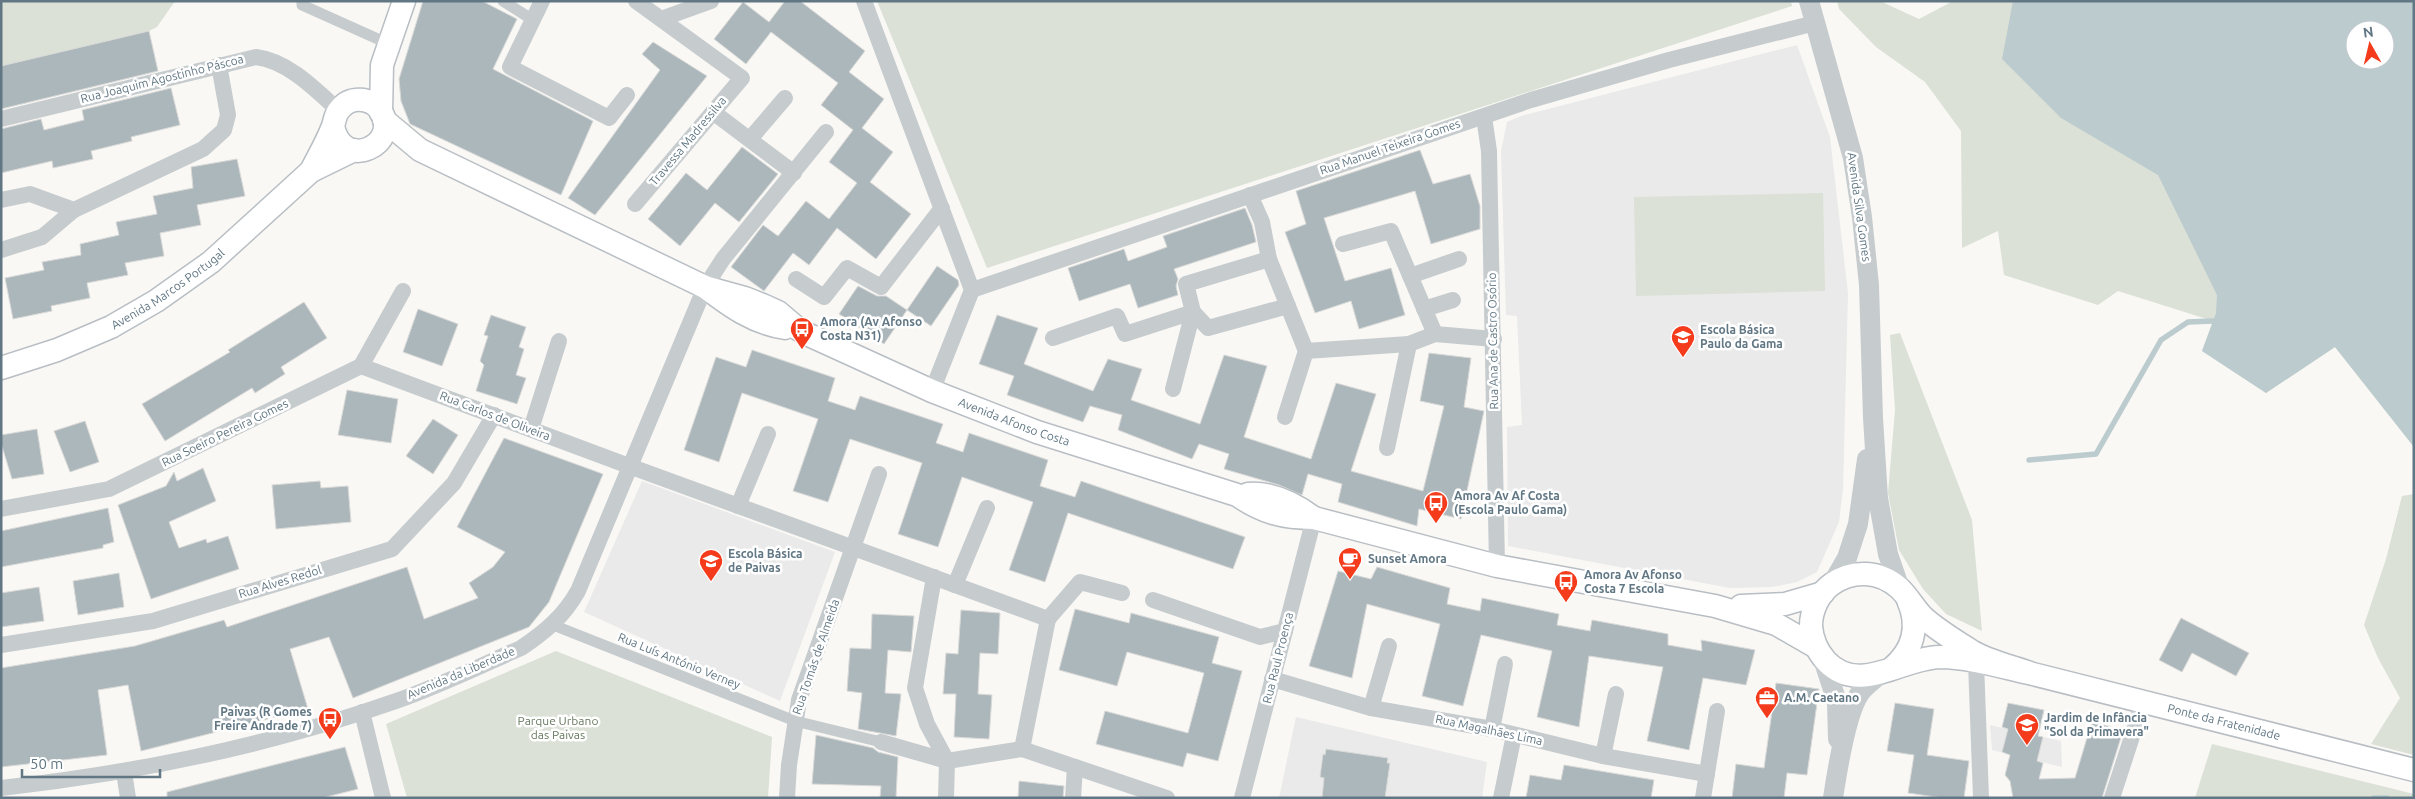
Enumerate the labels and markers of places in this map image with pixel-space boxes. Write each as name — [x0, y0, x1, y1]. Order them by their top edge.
place label: Amora (Av Afonso Costa N31) — [820, 315, 922, 343]
bus stop icon: Amora (Av Afonso Costa N31) — [789, 316, 815, 350]
place label: Escola Básica Paulo da Gama — [1700, 323, 1783, 350]
school or university icon: Escola Básica Paulo da Gama — [1670, 324, 1696, 358]
place label: Amora Av Af Costa (Escola Paulo Gama) — [1454, 489, 1567, 517]
bus stop icon: Amora Av Af Costa (Escola Paulo Gama) — [1423, 490, 1449, 524]
cafe icon: Sunset Amora — [1337, 546, 1363, 580]
place label: Escola Básica de Paivas — [728, 547, 802, 574]
school or university icon: Escola Básica de Paivas — [698, 548, 724, 582]
place label: Sunset Amora — [1368, 552, 1447, 565]
place label: Amora Av Afonso Costa 7 Escola — [1584, 568, 1682, 595]
bus stop icon: Amora Av Afonso Costa 7 Escola — [1553, 569, 1579, 603]
office icon: A.M. Caetano — [1754, 685, 1780, 719]
place label: A.M. Caetano — [1784, 691, 1859, 704]
place label: Paivas (R Gomes Freire Andrade 7) — [214, 705, 312, 733]
bus stop icon: Paivas (R Gomes Freire Andrade 7) — [317, 706, 343, 740]
place label: Jardim de Infância "Sol da Primavera" — [2044, 711, 2149, 738]
school or university icon: Jardim de Infância "Sol da Primavera" — [2014, 712, 2040, 746]

